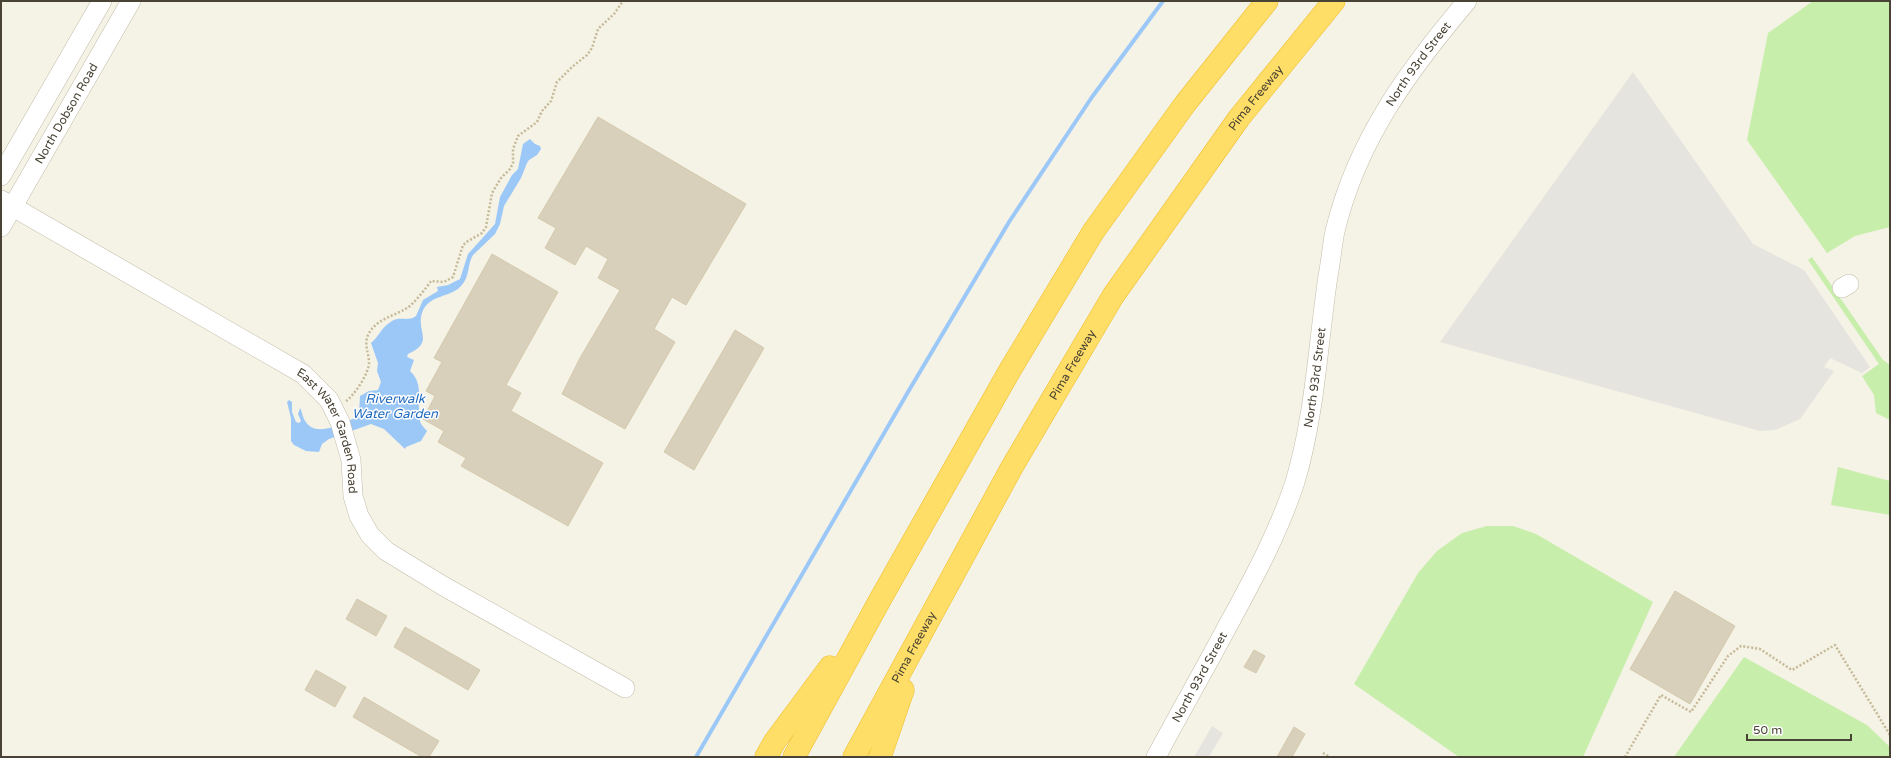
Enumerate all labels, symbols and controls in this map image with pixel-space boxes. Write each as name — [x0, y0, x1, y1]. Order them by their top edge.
street label: North 93rd Street — [1383, 19, 1454, 109]
street label: North Dobson Road — [32, 61, 101, 166]
street label: Pima Freeway — [1225, 62, 1286, 133]
street label: North 93rd Street — [1301, 326, 1328, 429]
street label: Pima Freeway — [1046, 327, 1099, 402]
street label: East Water Garden Road — [295, 365, 360, 494]
water label: Riverwalk Water Garden — [352, 391, 439, 422]
street label: Pima Freeway — [889, 609, 939, 685]
street label: North 93rd Street — [1169, 629, 1230, 725]
scale bar — [1747, 716, 1851, 742]
text: 50 m — [1753, 723, 1782, 737]

